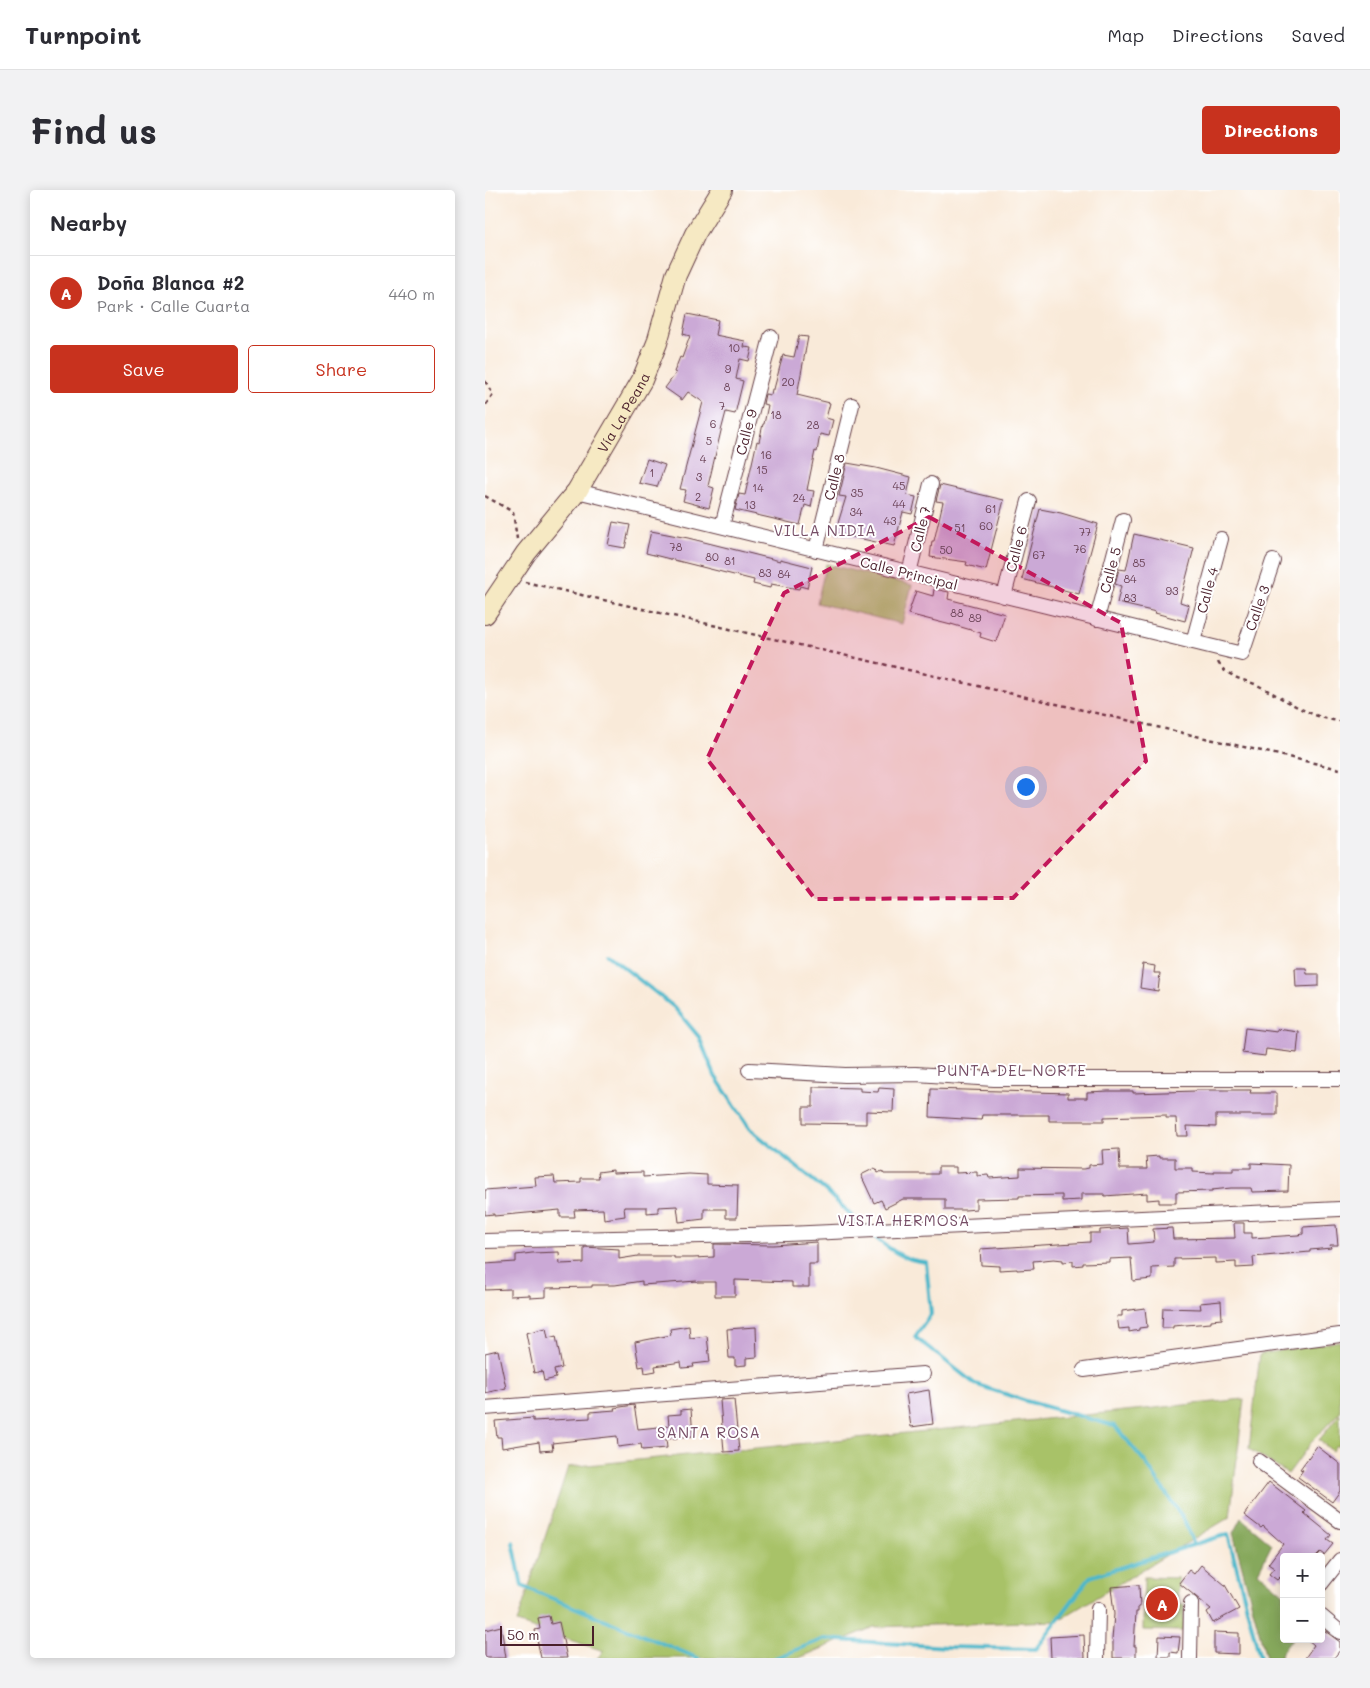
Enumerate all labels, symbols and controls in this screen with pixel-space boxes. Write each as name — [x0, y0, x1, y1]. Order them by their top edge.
text: Turnpoint — [25, 19, 141, 50]
text: Map — [1107, 23, 1144, 47]
text: Directions — [1172, 23, 1264, 47]
text: Saved — [1292, 23, 1345, 47]
button: Directions — [1202, 106, 1340, 154]
text: Find us — [30, 107, 157, 153]
text: Nearby — [50, 209, 127, 236]
text: Doña Blanca #2 — [97, 270, 244, 295]
text: A — [60, 283, 72, 304]
text: 440 m — [388, 283, 435, 304]
text: Park · Calle Cuarta — [97, 295, 250, 316]
house number: 10 — [728, 340, 740, 355]
button: Save — [50, 345, 238, 393]
button: Share — [248, 345, 435, 393]
house number: 9 — [725, 361, 732, 376]
street label: Vía La Peana — [592, 370, 654, 456]
house number: 20 — [782, 374, 795, 389]
house number: 8 — [724, 379, 731, 394]
house number: 7 — [719, 398, 725, 413]
street label: Calle 9 — [731, 407, 761, 457]
house number: 18 — [770, 407, 782, 422]
house number: 6 — [710, 416, 716, 431]
house number: 28 — [807, 417, 820, 432]
house number: 5 — [706, 433, 712, 448]
house number: 16 — [760, 447, 772, 462]
house number: 4 — [700, 451, 707, 466]
street label: Calle 8 — [819, 452, 849, 502]
house number: 15 — [756, 462, 768, 477]
house number: 1 — [650, 465, 654, 480]
house number: 3 — [696, 469, 703, 484]
house number: 45 — [893, 478, 905, 493]
house number: 14 — [752, 480, 764, 495]
house number: 35 — [851, 485, 863, 500]
house number: 2 — [695, 489, 701, 504]
house number: 24 — [793, 490, 806, 505]
house number: 44 — [893, 496, 906, 511]
house number: 13 — [744, 497, 756, 512]
house number: 61 — [985, 501, 997, 516]
house number: 34 — [850, 504, 863, 519]
street label: Calle 7 — [905, 504, 935, 554]
house number: 43 — [884, 513, 897, 528]
house number: 60 — [979, 518, 993, 533]
district label: VILLA NIDIA — [773, 520, 877, 540]
house number: 51 — [954, 520, 966, 535]
street label: Calle 6 — [1001, 524, 1031, 574]
house number: 77 — [1079, 524, 1091, 539]
house number: 78 — [670, 539, 683, 554]
house number: 76 — [1074, 541, 1086, 556]
house number: 50 — [939, 542, 953, 557]
street label: Calle 5 — [1095, 545, 1125, 595]
house number: 67 — [1033, 547, 1045, 562]
house number: 80 — [705, 549, 719, 564]
street label: Calle Principal — [858, 552, 960, 594]
house number: 81 — [724, 553, 736, 568]
house number: 85 — [1132, 555, 1146, 570]
street label: Calle 4 — [1192, 564, 1222, 615]
house number: 83 — [758, 565, 772, 580]
house number: 84 — [777, 566, 791, 581]
house number: 84 — [1123, 571, 1137, 586]
house number: 93 — [1166, 583, 1179, 598]
street label: Calle 3 — [1240, 583, 1274, 633]
house number: 83 — [1123, 590, 1137, 605]
house number: 88 — [950, 605, 964, 620]
house number: 89 — [968, 610, 982, 625]
your location — [1013, 774, 1039, 800]
district label: PUNTA DEL NORTE — [937, 1060, 1087, 1080]
district label: VISTA HERMOSA — [838, 1210, 970, 1230]
district label: SANTA ROSA — [657, 1422, 761, 1442]
map controls — [1280, 1553, 1325, 1643]
button: + — [1280, 1553, 1325, 1598]
pin: A — [1146, 1585, 1178, 1623]
button: − — [1280, 1598, 1325, 1643]
scale bar — [500, 1623, 594, 1646]
text: 50 m — [507, 1625, 539, 1644]

